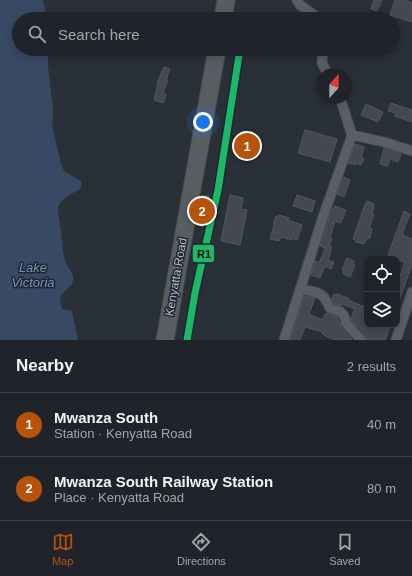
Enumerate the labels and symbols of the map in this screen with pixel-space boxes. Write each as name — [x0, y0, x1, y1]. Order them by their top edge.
north arrow — [316, 68, 352, 104]
your location — [193, 112, 213, 132]
pin: 1 — [234, 131, 260, 161]
pin: 2 — [189, 196, 215, 226]
street label: Kenyatta Road — [162, 237, 190, 317]
line badge: R1 — [192, 244, 215, 263]
text: R1 — [197, 248, 211, 260]
water label: Lake Victoria — [11, 260, 55, 290]

